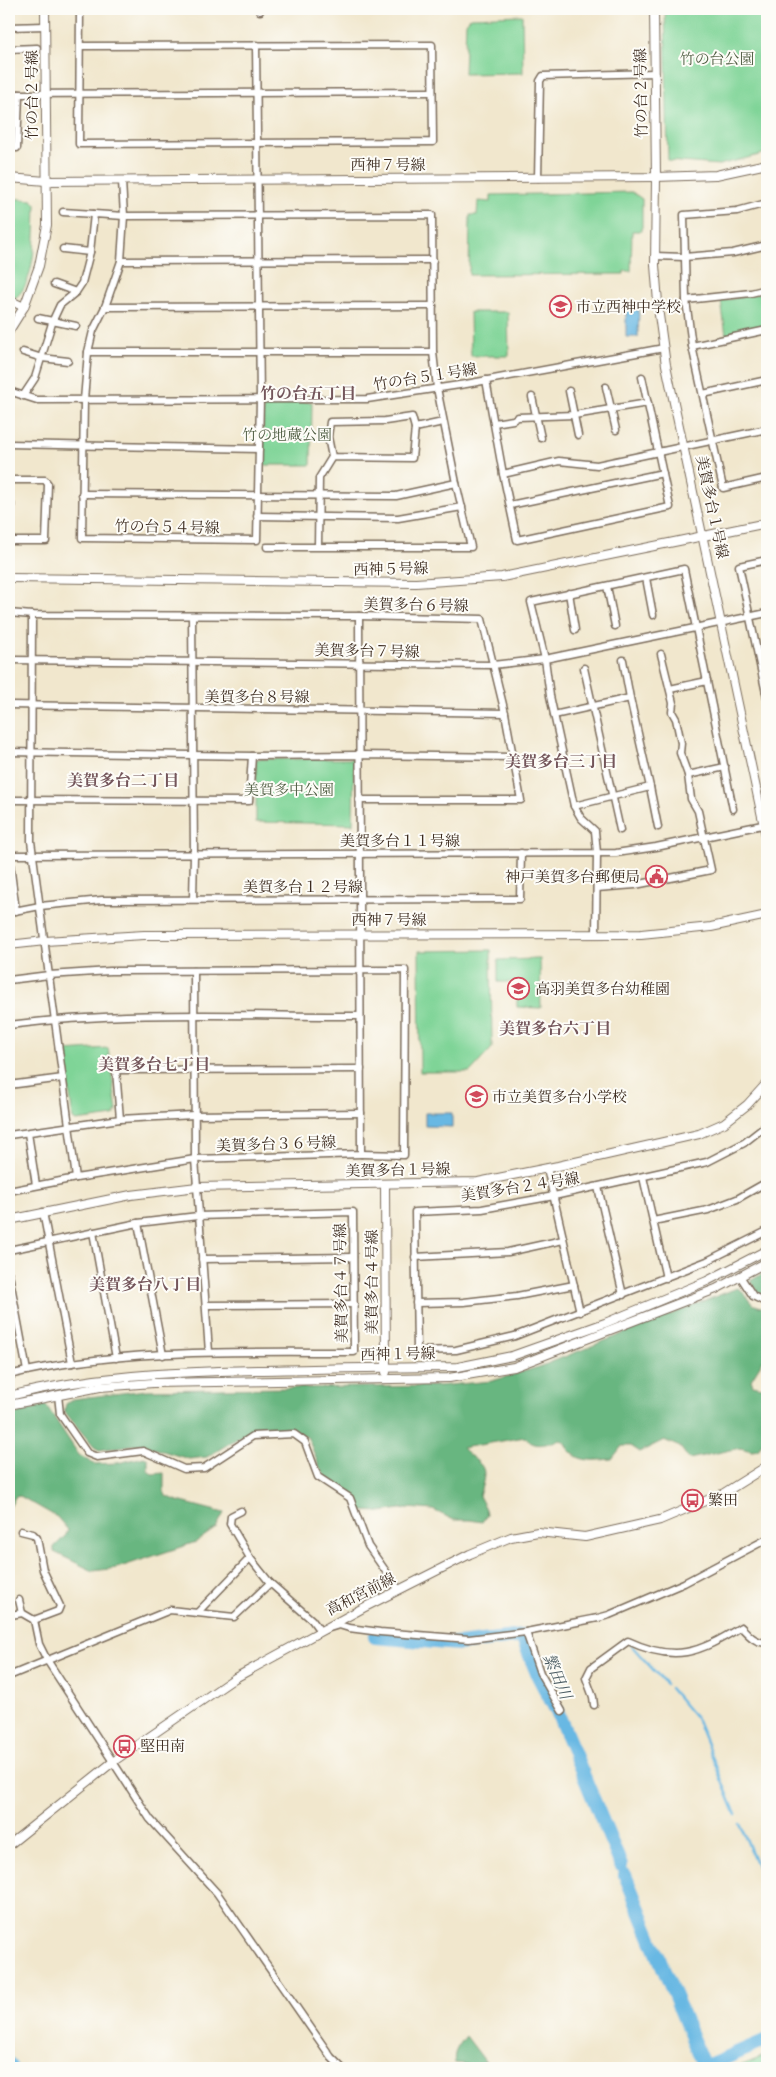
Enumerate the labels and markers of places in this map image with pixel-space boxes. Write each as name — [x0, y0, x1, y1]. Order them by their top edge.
school or university icon: 市立西神中学校 — [548, 295, 572, 319]
place label: 市立西神中学校 — [576, 298, 681, 317]
public building icon: 神戸美賀多台郵便局 — [644, 865, 668, 889]
place label: 神戸美賀多台郵便局 — [505, 868, 640, 887]
school or university icon: 高羽美賀多台幼稚園 — [507, 977, 531, 1001]
place label: 高羽美賀多台幼稚園 — [535, 980, 670, 999]
school or university icon: 市立美賀多台小学校 — [464, 1085, 488, 1109]
place label: 市立美賀多台小学校 — [492, 1088, 627, 1107]
bus stop icon: 繁田 — [680, 1488, 704, 1512]
place label: 繁田 — [708, 1491, 738, 1510]
bus stop icon: 堅田南 — [112, 1734, 136, 1758]
place label: 堅田南 — [140, 1737, 185, 1756]

